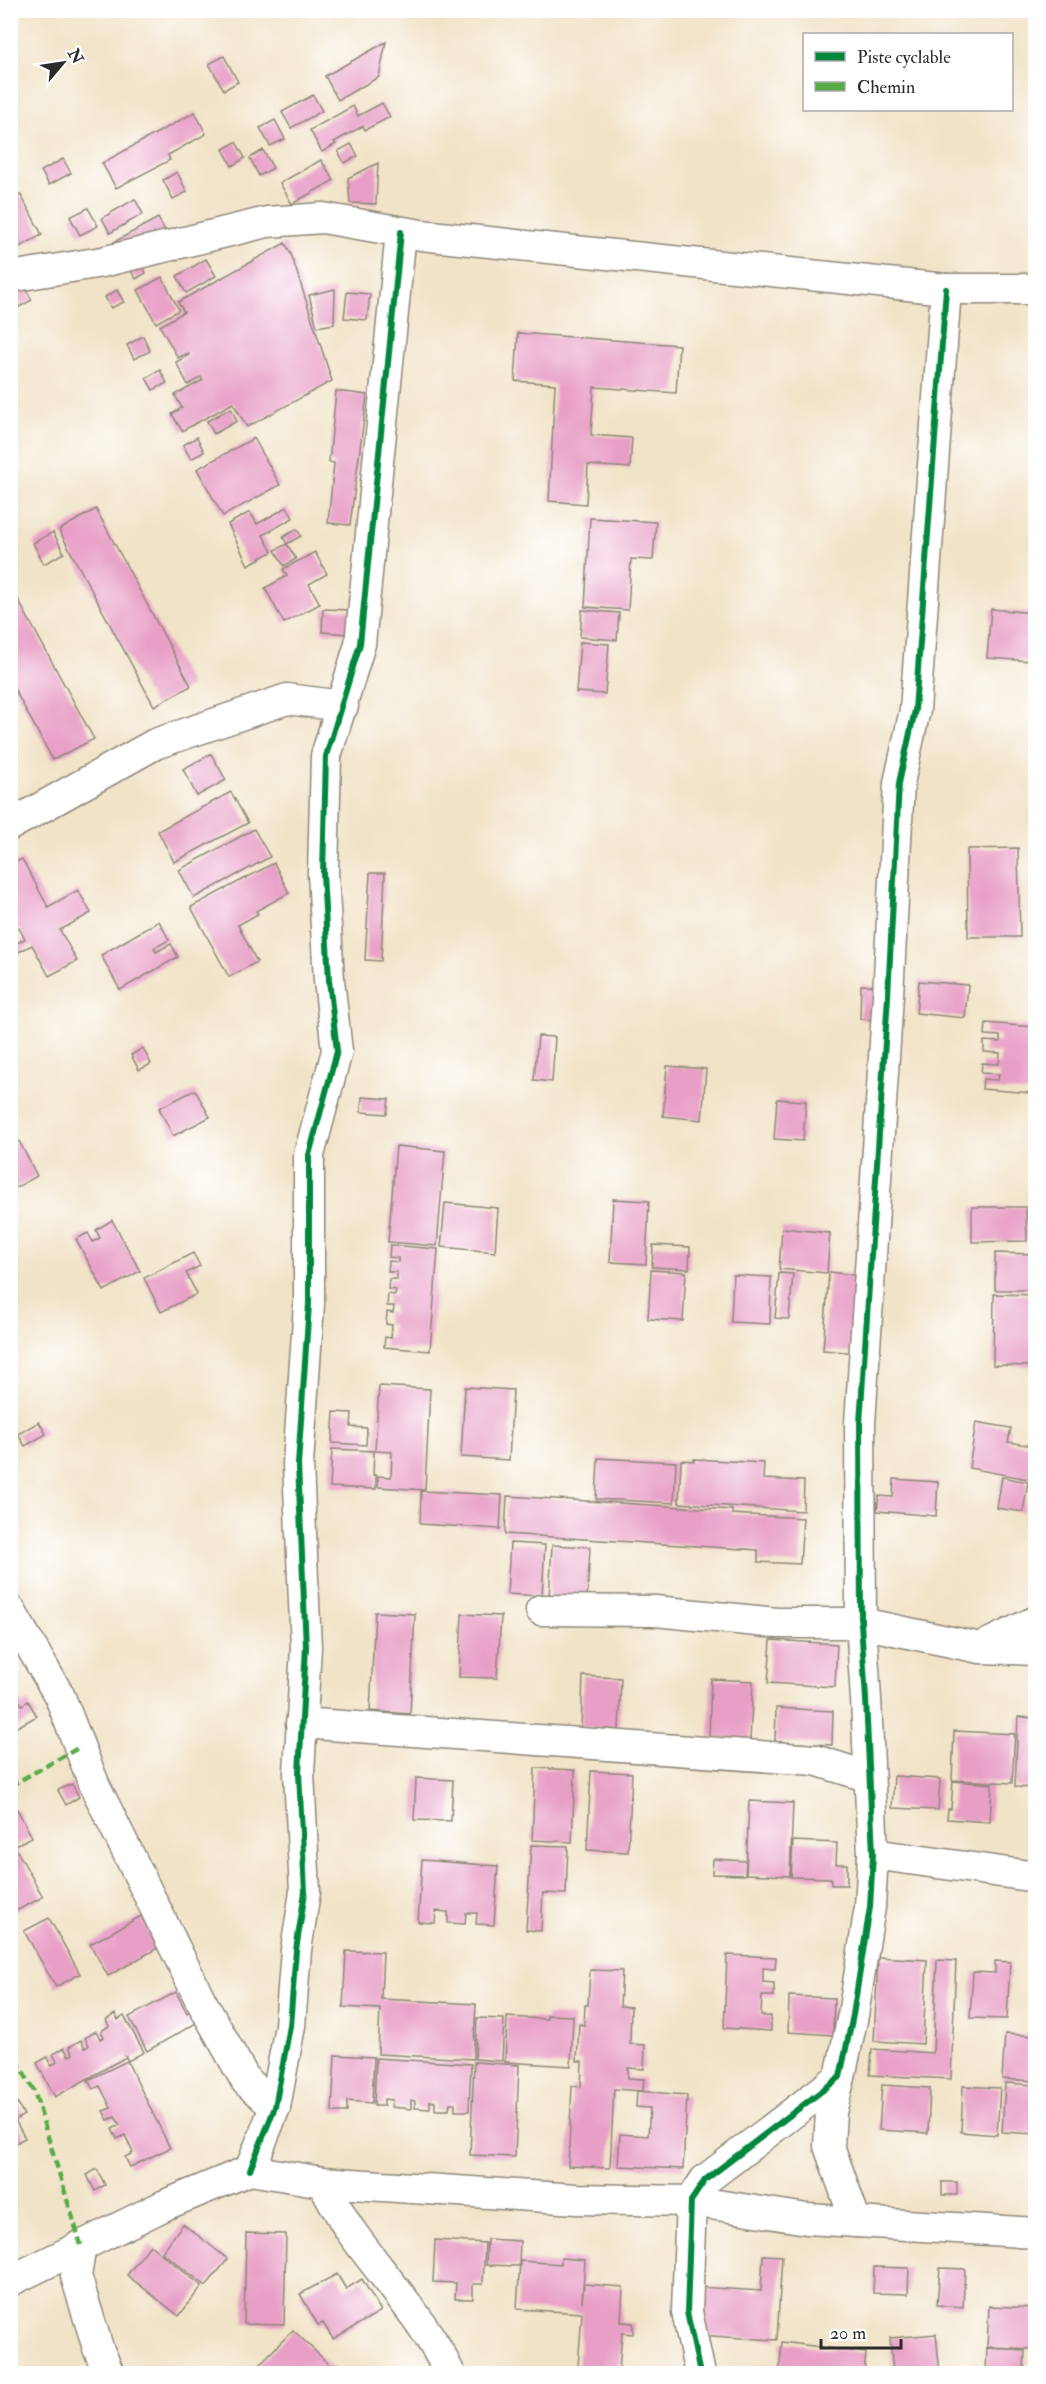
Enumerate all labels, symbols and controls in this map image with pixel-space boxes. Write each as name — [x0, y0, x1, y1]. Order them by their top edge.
north arrow — [33, 33, 93, 93]
legend — [803, 33, 1013, 111]
text: N — [63, 44, 88, 68]
text: Piste cyclable — [857, 46, 951, 69]
text: Chemin — [857, 76, 915, 99]
scale bar — [821, 2312, 900, 2350]
text: 20 m — [830, 2322, 866, 2345]

